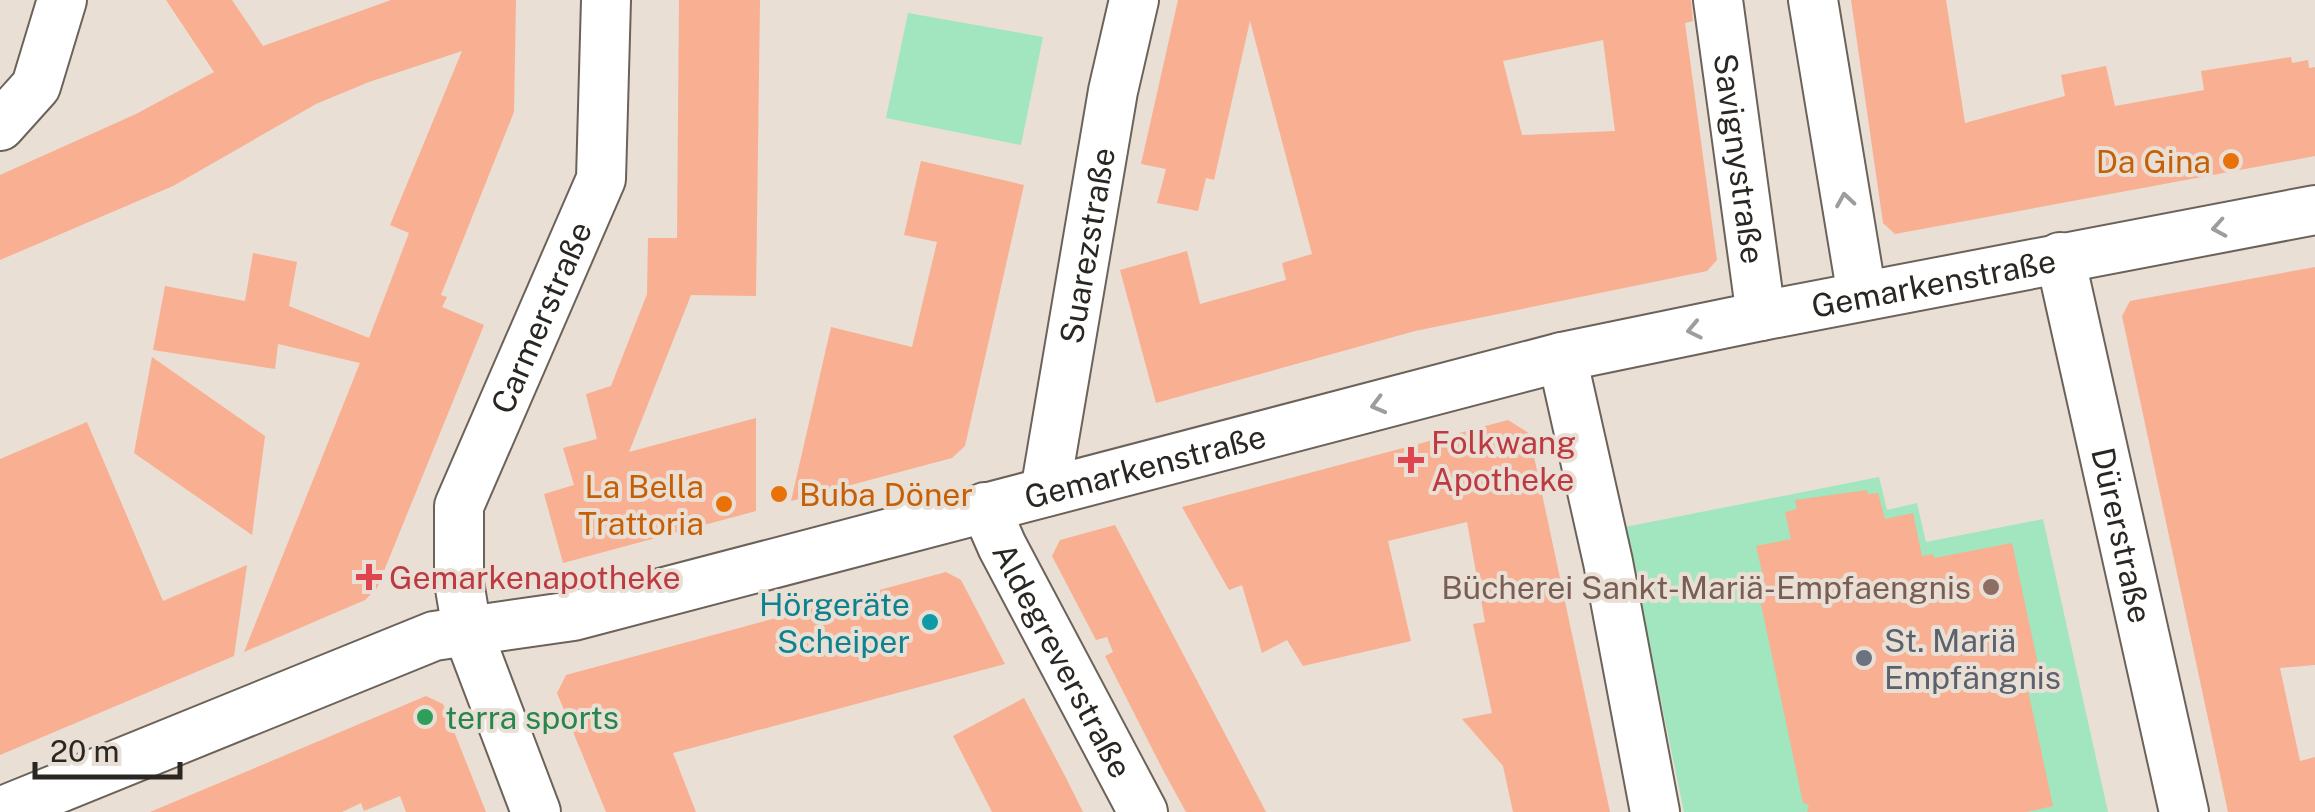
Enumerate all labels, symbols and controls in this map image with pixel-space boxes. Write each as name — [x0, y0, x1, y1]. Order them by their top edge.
street label: Savignystraße — [1707, 51, 1772, 266]
place label: Da Gina — [2096, 143, 2211, 180]
street label: Suarezstraße — [1052, 145, 1122, 346]
marker: Da Gina — [2220, 150, 2242, 172]
one-way arrow — [1835, 192, 1856, 208]
street label: Carmerstraße — [483, 216, 599, 419]
one-way arrow — [2211, 217, 2227, 238]
street label: Gemarkenstraße — [1808, 241, 2059, 324]
one-way arrow — [1686, 318, 1703, 339]
one-way arrow — [1370, 394, 1387, 415]
street label: Gemarkenstraße — [1020, 417, 1270, 516]
place label: Folkwang Apotheke — [1431, 424, 1576, 498]
street label: Dürerstraße — [2085, 444, 2160, 626]
marker: Folkwang Apotheke — [1400, 449, 1422, 471]
place label: La Bella Trattoria — [578, 468, 704, 542]
place label: Buba Döner — [799, 476, 973, 513]
marker: Buba Döner — [768, 483, 790, 505]
marker: La Bella Trattoria — [713, 493, 735, 515]
street label: Aldegreverstraße — [985, 537, 1140, 784]
place label: Gemarkenapotheke — [389, 559, 681, 596]
marker: Gemarkenapotheke — [358, 566, 380, 588]
place label: Bücherei Sankt-Mariä-Empfaengnis — [1441, 569, 1971, 606]
marker: Bücherei Sankt-Mariä-Empfaengnis — [1980, 576, 2002, 598]
place label: Hörgeräte Scheiper — [759, 586, 910, 660]
marker: Hörgeräte Scheiper — [919, 611, 941, 633]
place label: St. Mariä Empfängnis — [1884, 622, 2061, 696]
marker: St. Mariä Empfängnis — [1853, 647, 1875, 669]
place label: terra sports — [445, 699, 619, 736]
marker: terra sports — [414, 706, 436, 728]
scale bar — [35, 717, 180, 779]
text: 20 m — [50, 733, 119, 769]

